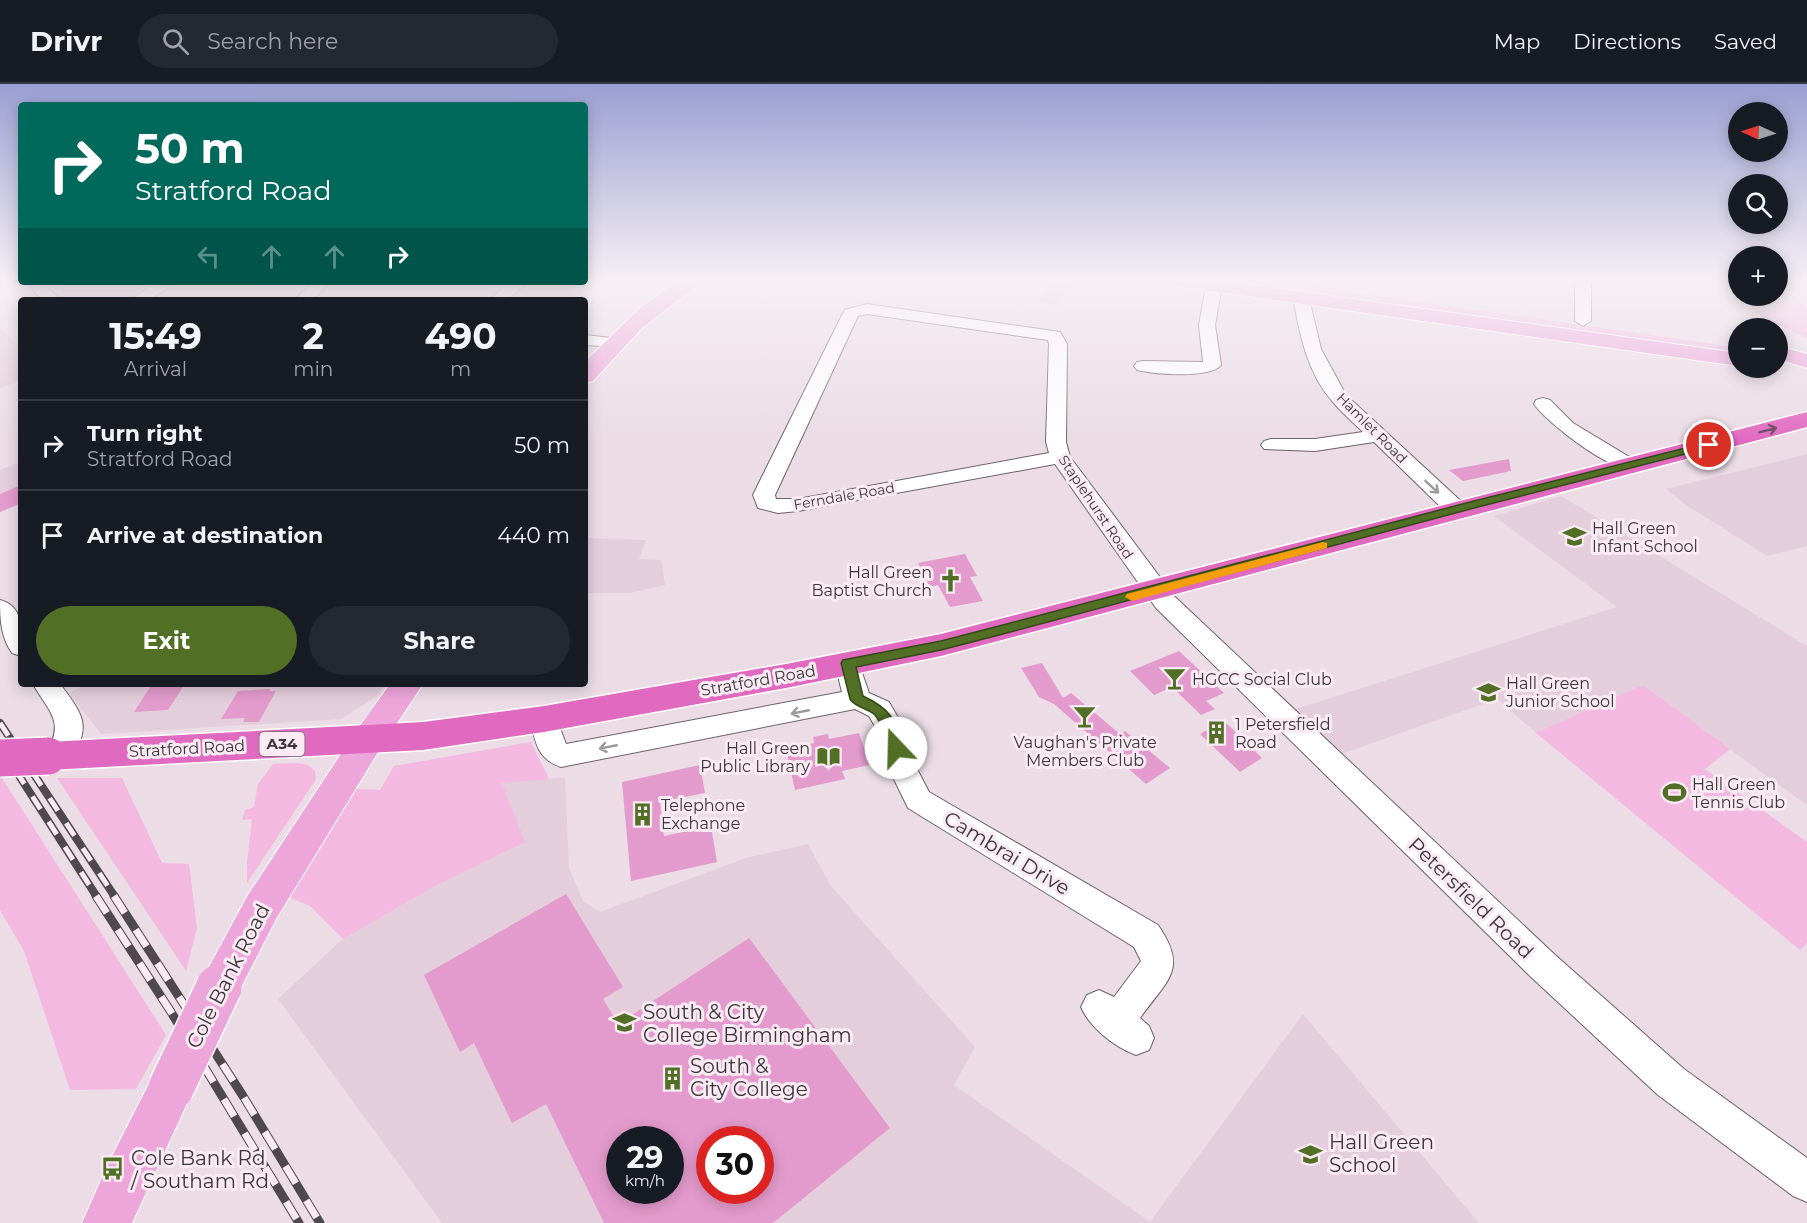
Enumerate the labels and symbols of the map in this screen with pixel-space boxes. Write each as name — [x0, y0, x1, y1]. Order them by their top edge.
north arrow — [1728, 102, 1788, 162]
street label: Hamlet Road — [1333, 389, 1411, 467]
pin — [1683, 419, 1734, 470]
one-way arrow — [1759, 424, 1778, 435]
street label: Staplehurst Road — [1055, 452, 1137, 562]
street label: Ferndale Road — [792, 478, 896, 514]
one-way arrow — [1424, 480, 1439, 495]
place label: Hall Green Infant School — [1592, 519, 1698, 556]
school or university icon: Hall Green Infant School — [1561, 524, 1587, 550]
place label: Hall Green Baptist Church — [812, 563, 932, 600]
church icon: Hall Green Baptist Church — [937, 568, 963, 594]
street label: Stratford Road — [699, 661, 817, 700]
bar icon: HGCC Social Club — [1161, 666, 1187, 692]
place label: HGCC Social Club — [1192, 670, 1332, 689]
place label: Hall Green Junior School — [1505, 674, 1614, 711]
school or university icon: Hall Green Junior School — [1475, 679, 1501, 705]
bar icon: Vaughan's Private Members Club — [1072, 704, 1098, 730]
one-way arrow — [791, 707, 810, 718]
place label: 1 Petersfield Road — [1235, 715, 1331, 752]
position arrow — [864, 716, 928, 780]
building icon: 1 Petersfield Road — [1204, 720, 1230, 746]
road number: A34 — [260, 732, 304, 756]
place label: Vaughan's Private Members Club — [1013, 733, 1157, 770]
street label: Stratford Road — [128, 736, 246, 761]
place label: Hall Green Public Library — [700, 739, 810, 776]
one-way arrow — [599, 742, 619, 753]
library icon: Hall Green Public Library — [815, 744, 841, 770]
place label: Hall Green Tennis Club — [1692, 775, 1785, 812]
sports icon: Hall Green Tennis Club — [1661, 780, 1687, 806]
place label: Telephone Exchange — [661, 796, 745, 833]
building icon: Telephone Exchange — [630, 801, 656, 827]
street label: Cambrai Drive — [940, 806, 1074, 900]
street label: Petersfield Road — [1404, 832, 1538, 964]
street label: Cole Bank Road — [181, 900, 275, 1052]
place label: South & City College Birmingham — [643, 1000, 852, 1047]
school or university icon: South & City College Birmingham — [612, 1010, 638, 1036]
place label: South & City College — [690, 1054, 808, 1101]
building icon: South & City College — [659, 1065, 685, 1091]
speed limit sign: 30 — [696, 1126, 774, 1204]
place label: Hall Green School — [1329, 1130, 1434, 1177]
school or university icon: Hall Green School — [1298, 1141, 1324, 1167]
place label: Cole Bank Rd / Southam Rd — [130, 1146, 269, 1193]
bus stop icon: Cole Bank Rd / Southam Rd — [100, 1156, 126, 1182]

